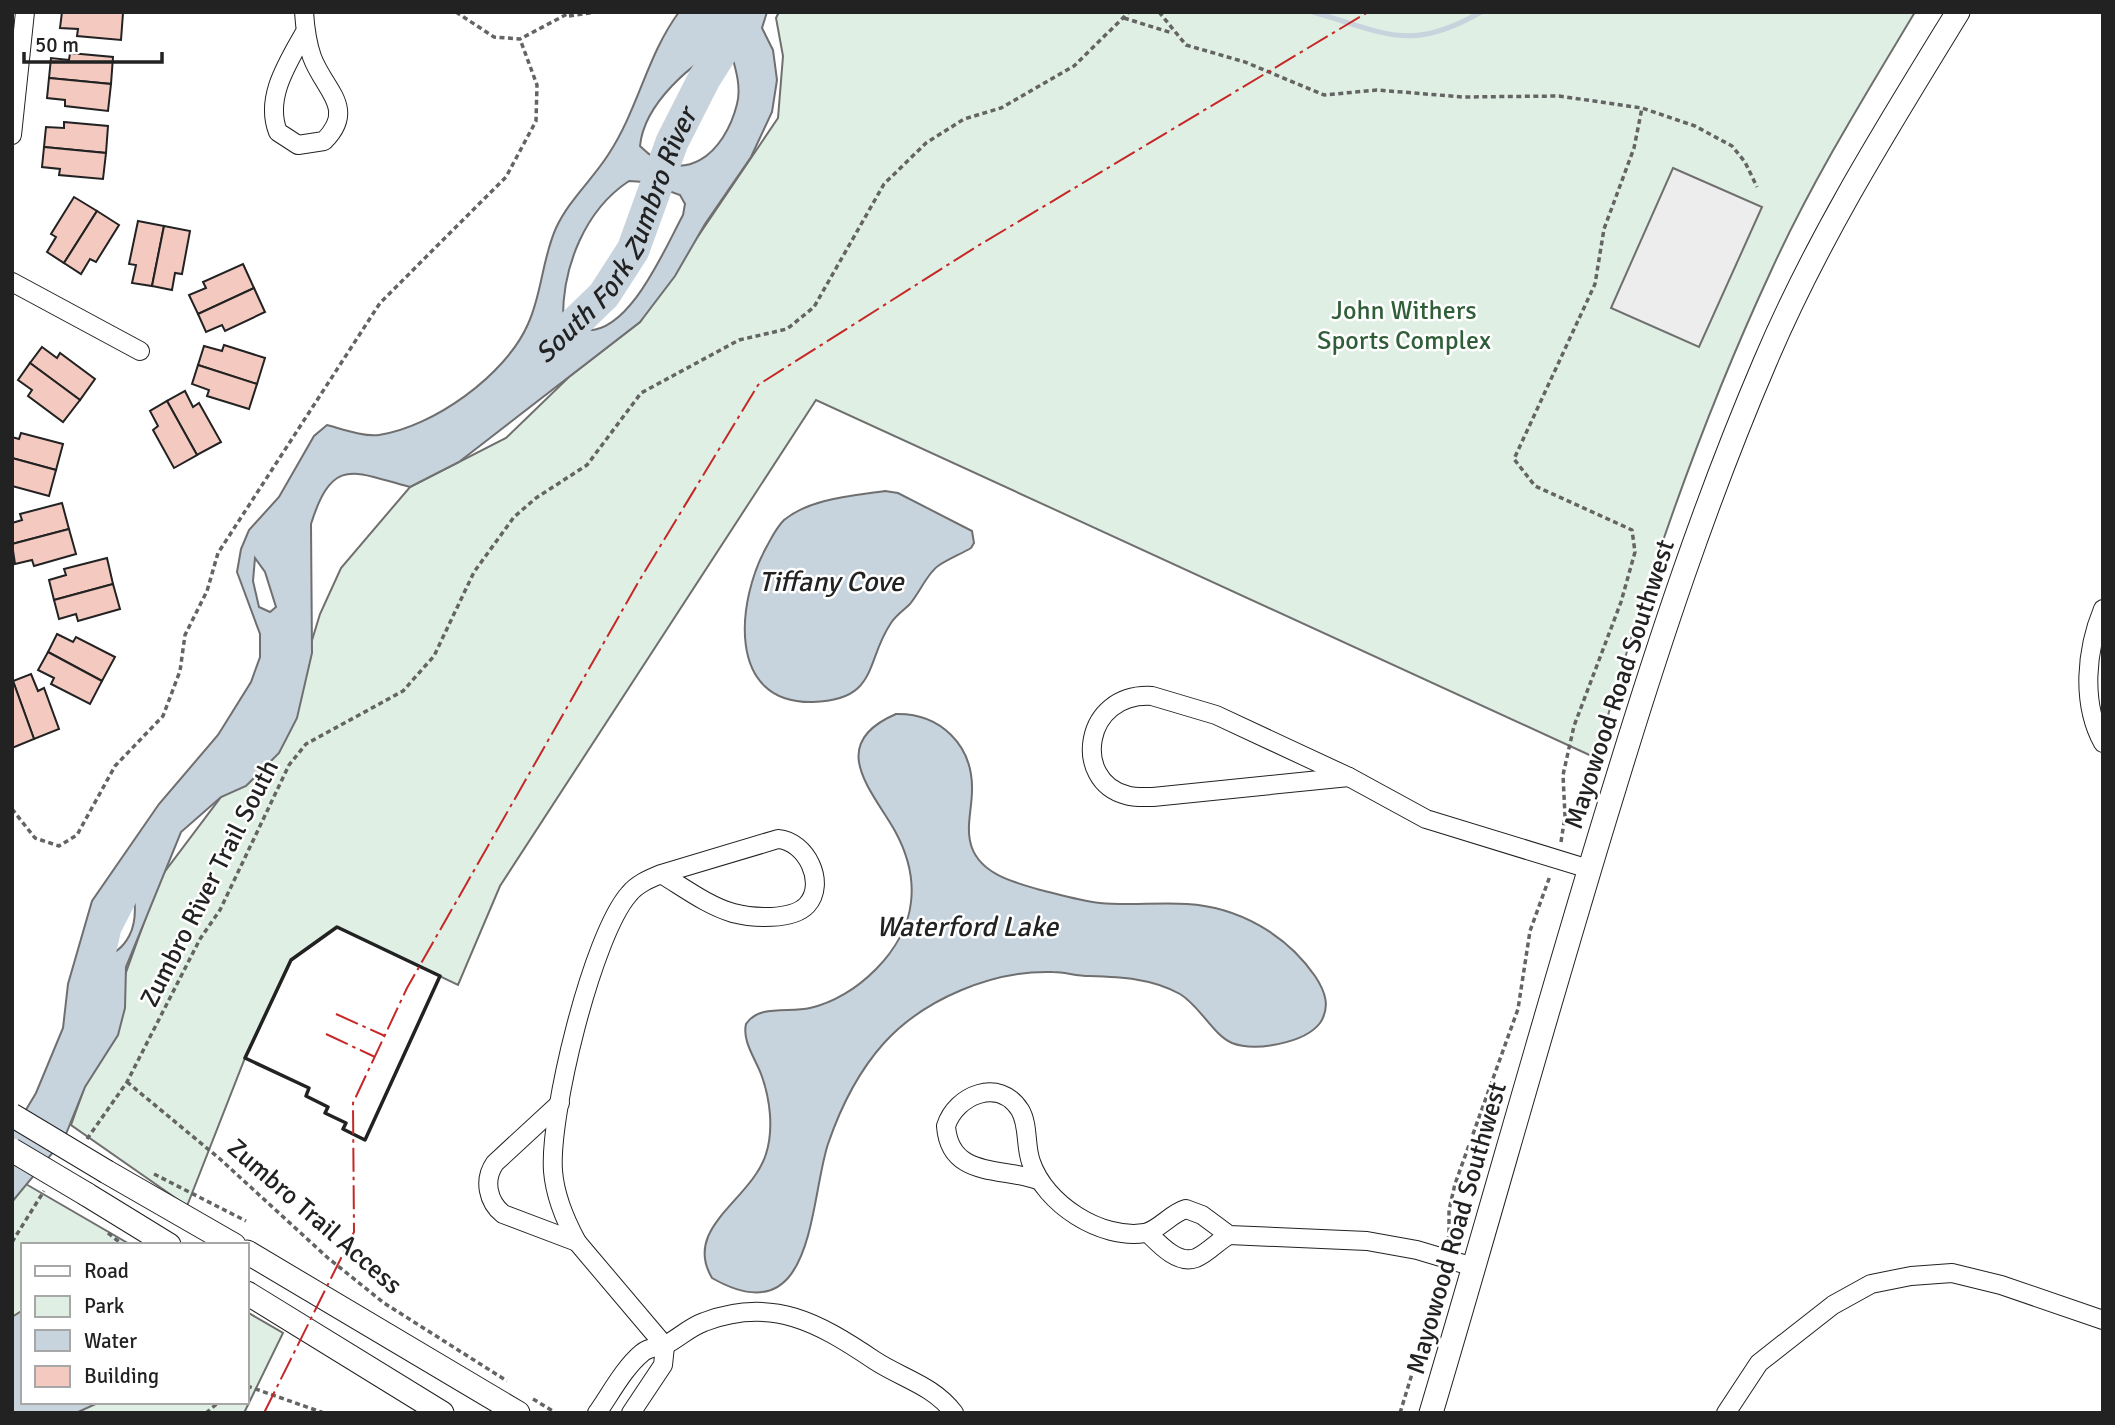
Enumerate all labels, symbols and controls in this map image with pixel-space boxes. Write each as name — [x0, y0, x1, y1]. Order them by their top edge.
scale bar — [24, 21, 163, 65]
text: 50 m — [35, 32, 79, 58]
water label: South Fork Zumbro River — [528, 99, 706, 370]
park label: John Withers Sports Complex — [1317, 295, 1491, 357]
street label: Mayowood Road Southwest — [1558, 536, 1682, 833]
water label: Tiffany Cove — [759, 565, 905, 599]
street label: Zumbro River Trail South — [134, 755, 286, 1012]
water label: Waterford Lake — [876, 910, 1060, 944]
street label: Mayowood Road Southwest — [1400, 1079, 1514, 1378]
street label: Zumbro Trail Access — [220, 1132, 408, 1301]
legend — [21, 1243, 248, 1404]
text: Road — [84, 1258, 129, 1284]
text: Park — [84, 1293, 125, 1319]
text: Water — [84, 1328, 137, 1354]
text: Building — [84, 1363, 159, 1389]

